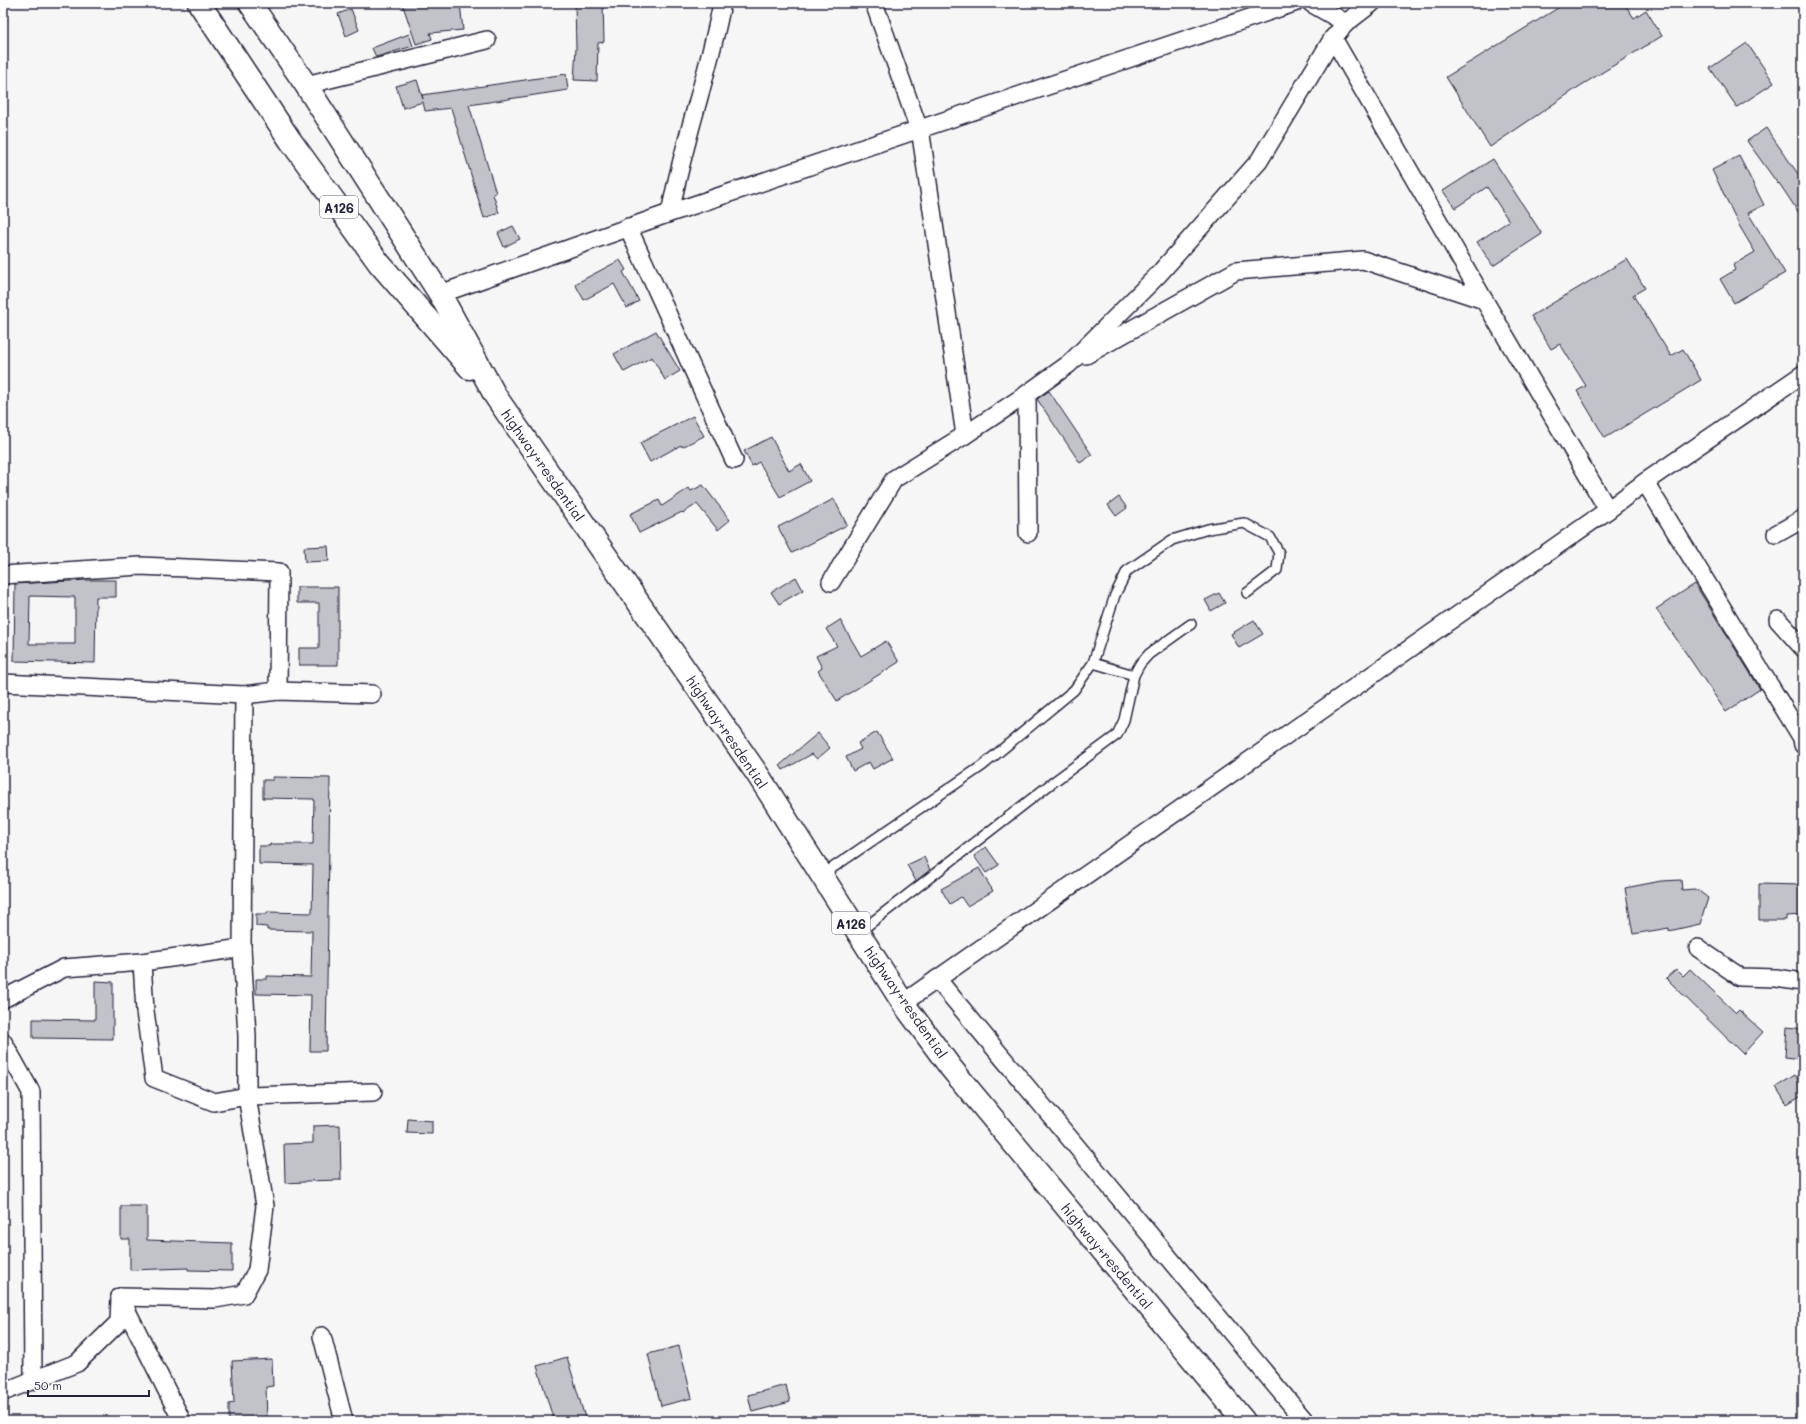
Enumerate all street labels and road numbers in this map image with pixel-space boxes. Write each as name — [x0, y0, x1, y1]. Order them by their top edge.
road number: A126 — [320, 196, 358, 218]
street label: highway+resdential — [497, 405, 589, 525]
street label: highway+resdential — [682, 671, 772, 793]
road number: A126 — [832, 912, 870, 934]
street label: highway+resdential — [860, 942, 952, 1062]
street label: highway+resdential — [1057, 1199, 1157, 1313]

